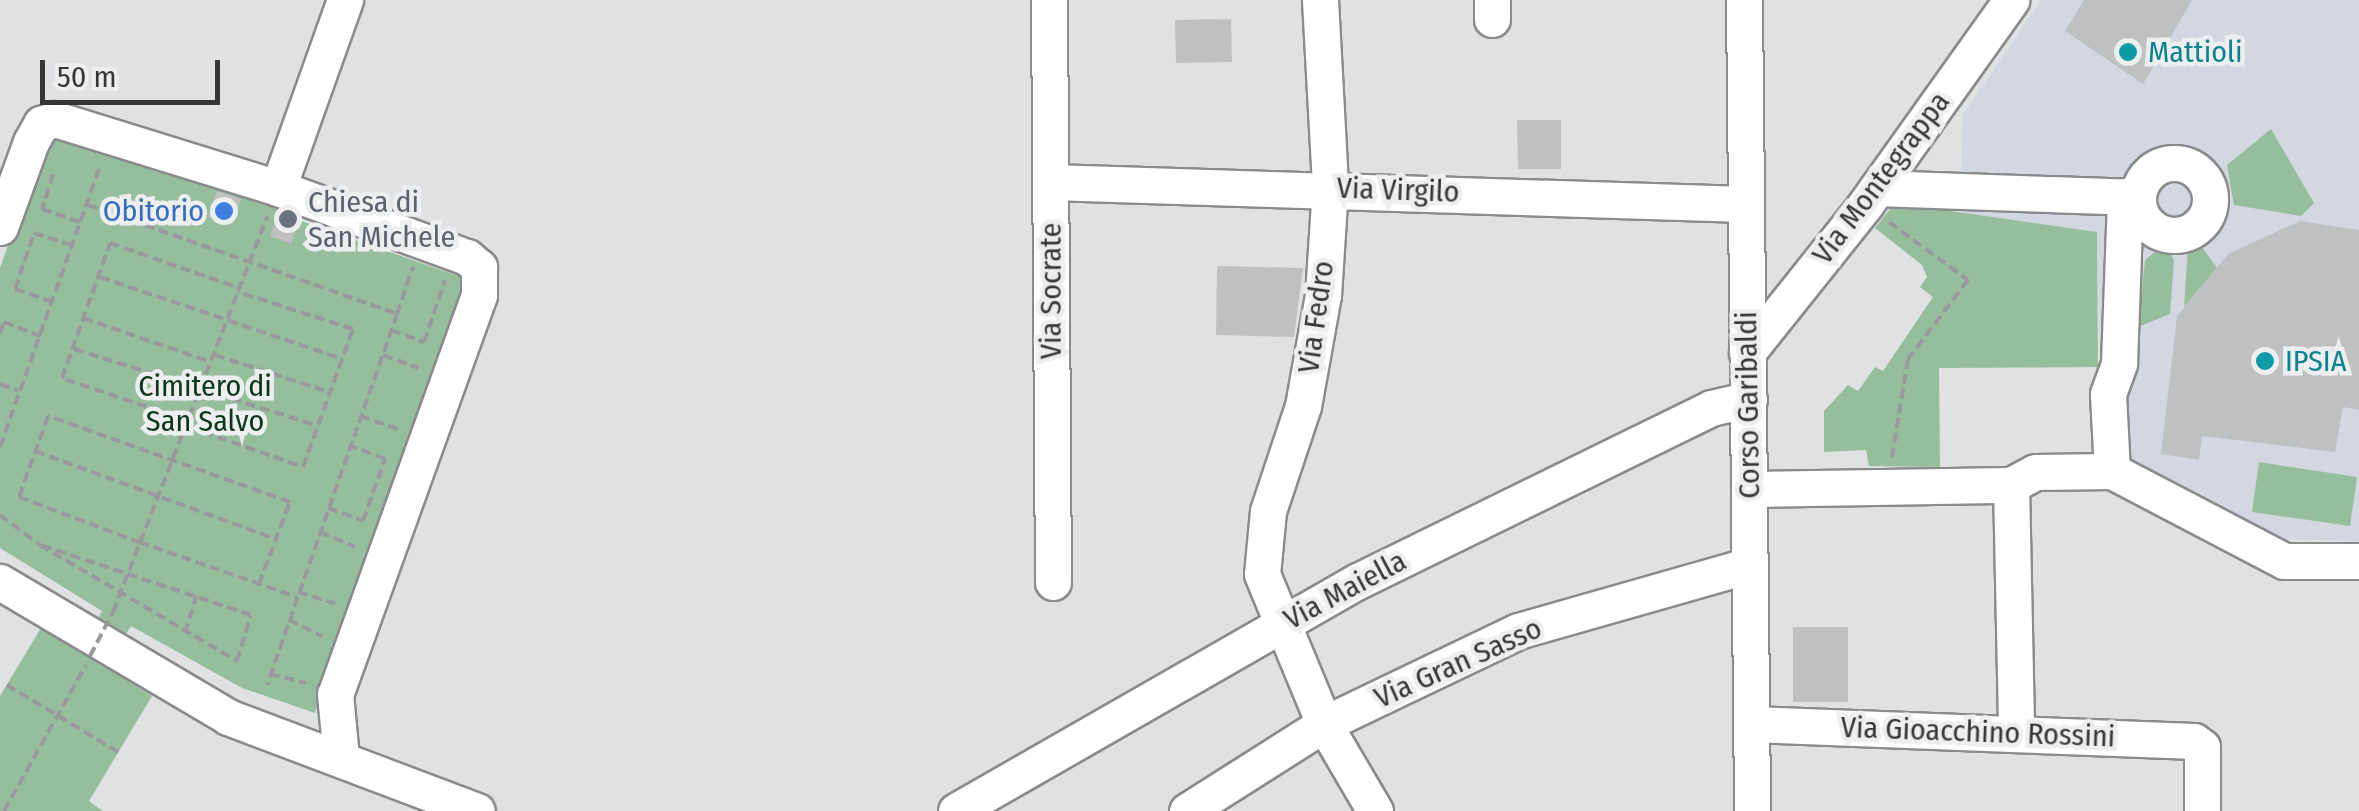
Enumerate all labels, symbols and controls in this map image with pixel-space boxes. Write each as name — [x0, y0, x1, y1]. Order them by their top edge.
place label: Mattioli — [2148, 34, 2242, 70]
scale bar — [45, 40, 225, 102]
marker: Mattioli — [2117, 41, 2139, 63]
text: 50 m — [57, 59, 117, 95]
street label: Via Montegrappa — [1805, 85, 1957, 271]
street label: Via Virgilo — [1336, 170, 1460, 210]
place label: Chiesa di San Michele — [308, 184, 455, 254]
place label: Obitorio — [103, 193, 204, 229]
marker: Obitorio — [213, 200, 235, 222]
marker: Chiesa di San Michele — [277, 208, 299, 230]
street label: Via Socrate — [1033, 223, 1069, 359]
street label: Via Fedro — [1290, 259, 1342, 375]
street label: Corso Garibaldi — [1728, 311, 1768, 499]
place label: IPSIA — [2285, 343, 2346, 379]
marker: IPSIA — [2254, 350, 2276, 372]
park label: Cimitero di San Salvo — [138, 368, 272, 438]
street label: Via Maiella — [1278, 543, 1412, 637]
street label: Via Gran Sasso — [1369, 610, 1547, 716]
street label: Via Gioacchino Rossini — [1840, 709, 2116, 755]

